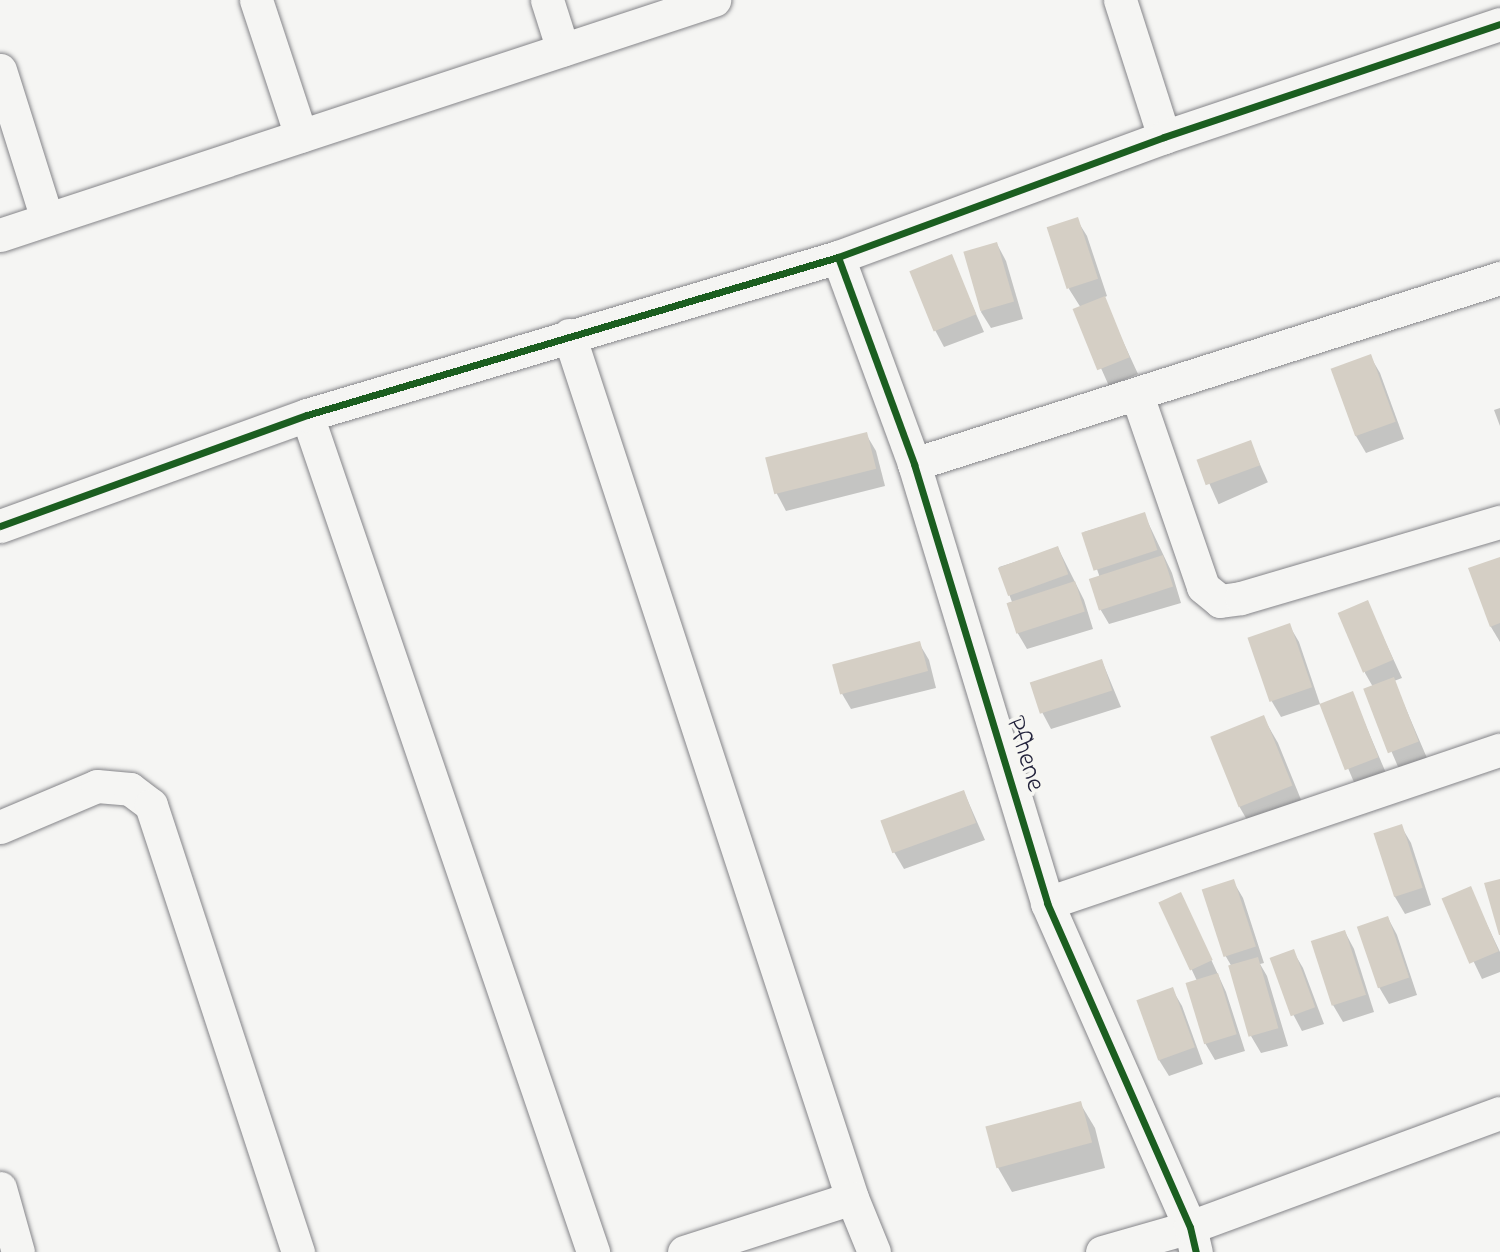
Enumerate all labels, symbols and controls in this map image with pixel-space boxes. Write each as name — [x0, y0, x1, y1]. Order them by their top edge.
street label: Pfhene — [997, 712, 1051, 796]

